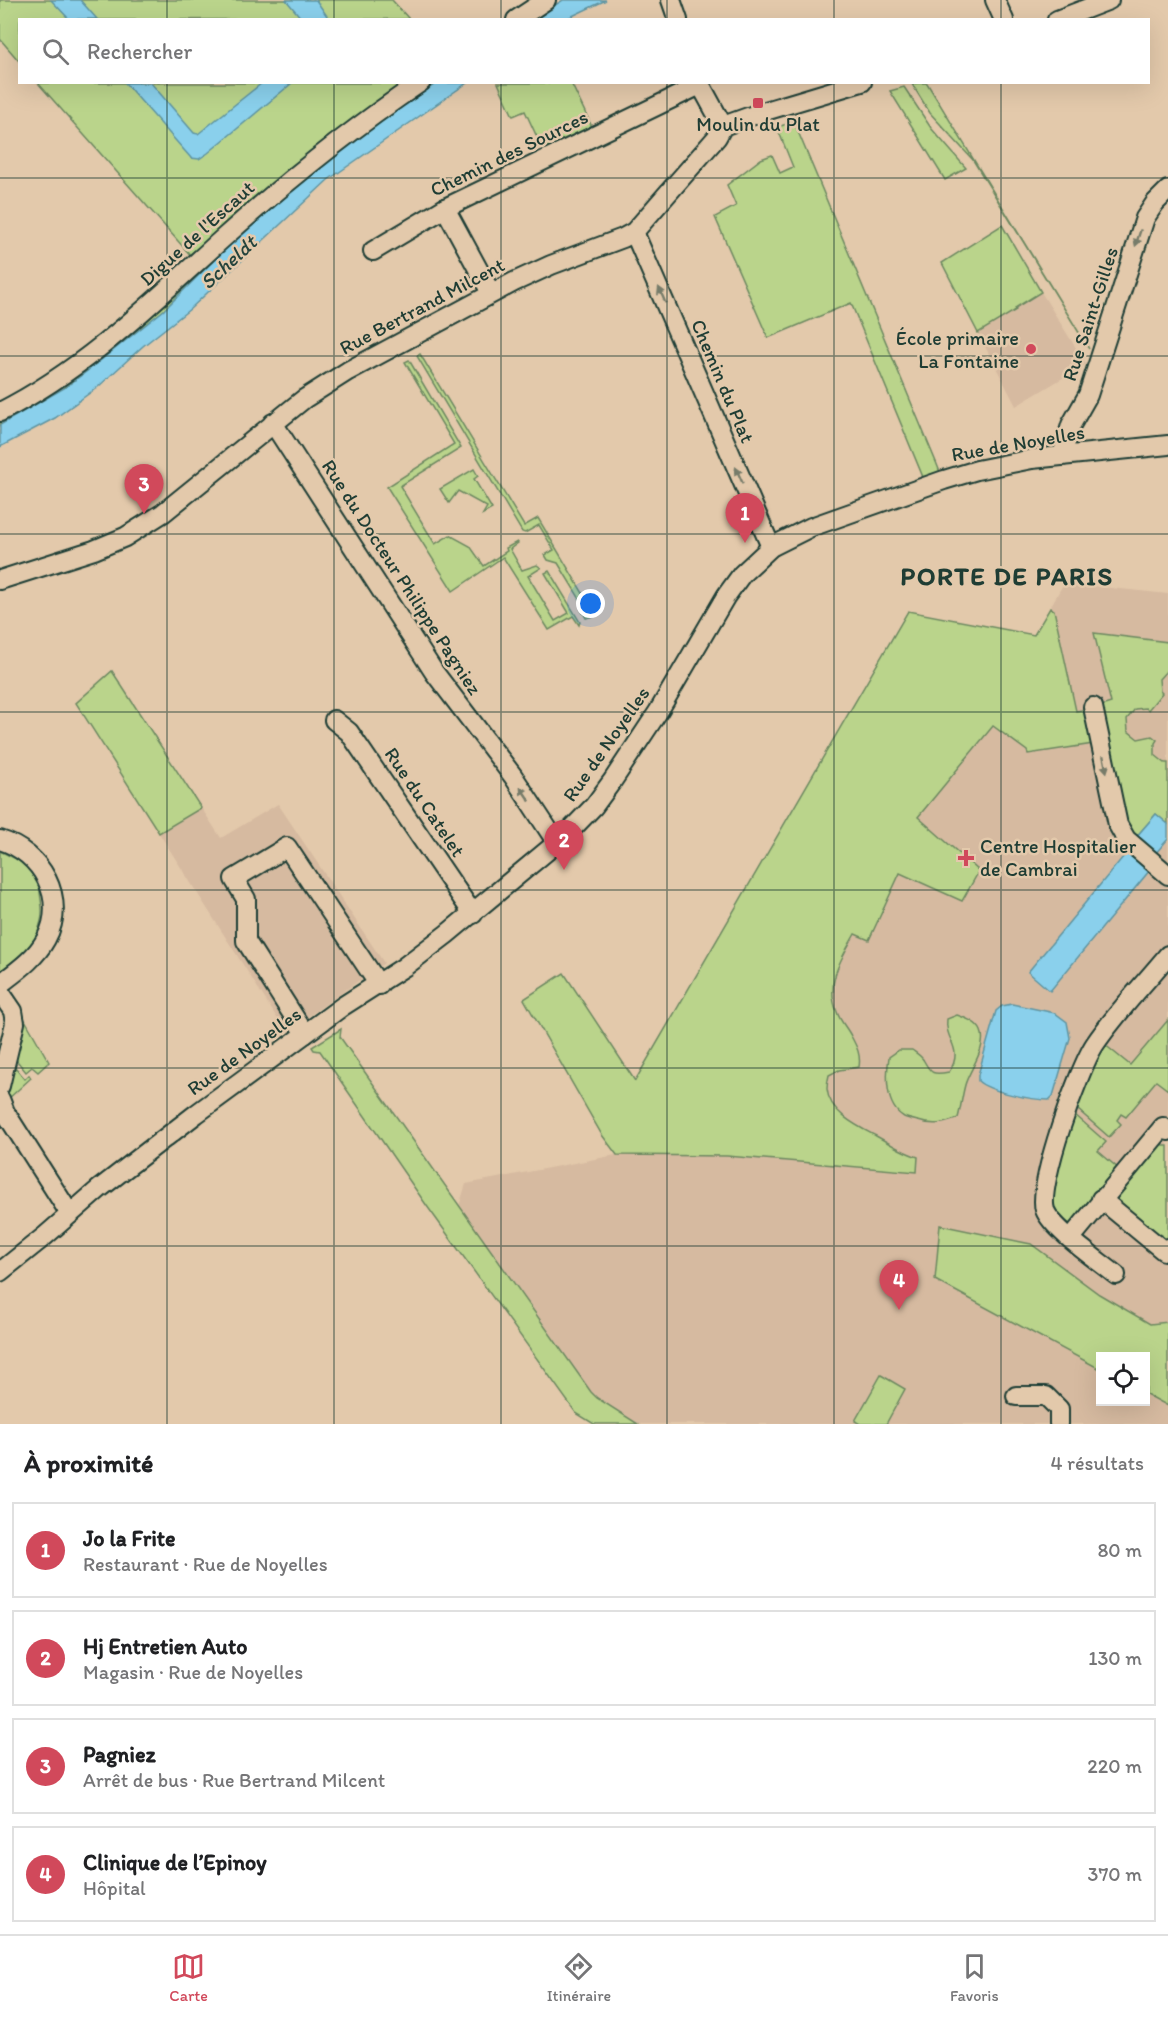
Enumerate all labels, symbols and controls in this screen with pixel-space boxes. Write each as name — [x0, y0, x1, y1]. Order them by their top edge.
search box — [18, 18, 1150, 84]
icon: search — [39, 35, 72, 68]
text: Rechercher — [87, 38, 192, 65]
marker: Moulin du Plat — [751, 96, 765, 110]
street label: Chemin des Sources — [426, 104, 592, 202]
place label: Moulin du Plat — [696, 112, 820, 136]
street label: Digue de l'Escaut — [135, 175, 259, 291]
water label: Scheldt — [195, 228, 263, 294]
one-way arrow — [1132, 229, 1142, 247]
street label: Rue Saint-Gilles — [1057, 244, 1123, 384]
street label: Rue Bertrand Milcent — [335, 252, 509, 360]
one-way arrow — [657, 286, 667, 304]
street label: Chemin du Plat — [686, 316, 760, 446]
place label: École primaire La Fontaine — [896, 326, 1019, 373]
marker: École primaire La Fontaine — [1024, 342, 1038, 356]
street label: Rue de Noyelles — [950, 419, 1087, 467]
street label: Rue du Docteur Philippe Pagniez — [317, 455, 487, 699]
pin: 3 — [124, 464, 164, 514]
one-way arrow — [734, 465, 744, 483]
pin: 1 — [726, 494, 764, 543]
district label: PORTE DE PARIS — [900, 560, 1114, 592]
your location — [576, 589, 605, 618]
street label: Rue de Noyelles — [558, 682, 655, 806]
street label: Rue du Catelet — [380, 743, 470, 861]
one-way arrow — [1101, 755, 1110, 774]
one-way arrow — [519, 787, 531, 803]
pin: 2 — [544, 820, 584, 870]
place label: Centre Hospitalier de Cambrai — [980, 834, 1137, 881]
marker: Centre Hospitalier de Cambrai — [957, 849, 975, 867]
street label: Rue de Noyelles — [182, 1002, 306, 1100]
pin: 4 — [880, 1260, 918, 1310]
map controls — [1096, 1352, 1150, 1406]
button: locate — [1096, 1352, 1150, 1406]
text: À proximité — [24, 1447, 153, 1479]
text: 4 résultats — [1051, 1451, 1144, 1475]
text: Jo la Frite — [83, 1525, 176, 1552]
text: 1 — [41, 1538, 50, 1562]
text: 80 m — [1097, 1538, 1142, 1562]
text: Restaurant · Rue de Noyelles — [83, 1552, 328, 1576]
text: Hj Entretien Auto — [83, 1633, 247, 1660]
text: 2 — [40, 1646, 51, 1670]
text: 130 m — [1088, 1646, 1142, 1670]
text: Magasin · Rue de Noyelles — [83, 1660, 303, 1684]
text: Pagniez — [83, 1741, 156, 1768]
text: 3 — [40, 1754, 51, 1778]
text: 220 m — [1087, 1754, 1142, 1778]
text: Arrêt de bus · Rue Bertrand Milcent — [83, 1768, 385, 1792]
text: Clinique de l’Epinoy — [83, 1849, 267, 1876]
text: 4 — [39, 1862, 52, 1886]
text: 370 m — [1088, 1862, 1142, 1886]
text: Hôpital — [83, 1876, 146, 1900]
tab: Carte — [169, 1950, 208, 2005]
tab: Itinéraire — [547, 1950, 611, 2005]
tab: Favoris — [950, 1950, 999, 2005]

